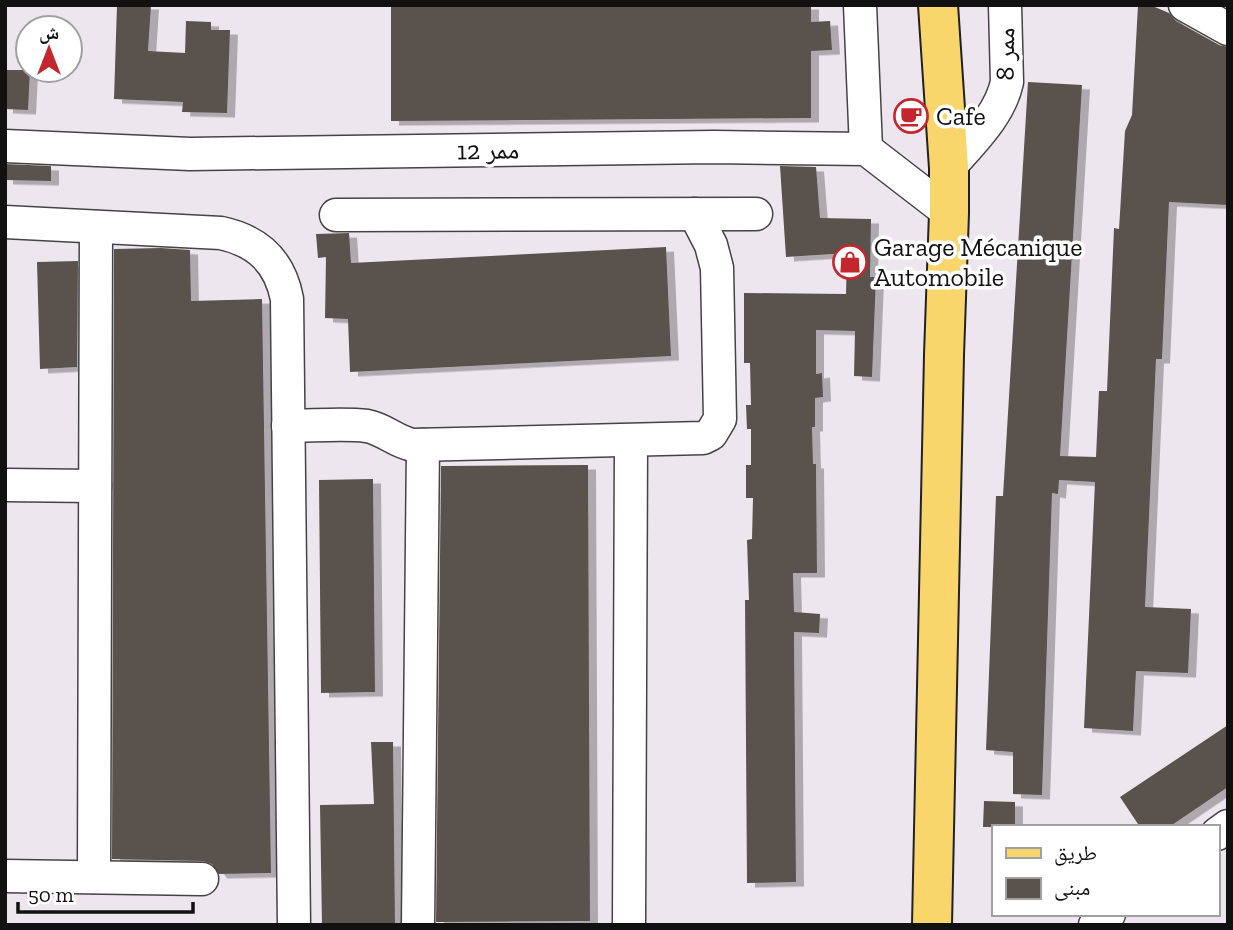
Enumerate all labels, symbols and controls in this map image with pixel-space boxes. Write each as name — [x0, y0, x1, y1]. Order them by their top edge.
north arrow — [14, 14, 84, 84]
text: ش — [39, 21, 59, 44]
street label: ممر 8 — [989, 27, 1021, 81]
cafe icon: Cafe — [892, 97, 930, 135]
place label: Cafe — [936, 100, 986, 132]
street label: ممر 12 — [457, 133, 519, 167]
place label: Garage Mécanique Automobile — [874, 231, 1082, 293]
shop icon: Garage Mécanique Automobile — [831, 243, 869, 281]
legend — [992, 825, 1219, 916]
text: طريق — [1054, 840, 1097, 866]
scale bar — [18, 870, 192, 914]
text: مبنى — [1054, 875, 1090, 901]
text: 50 m — [28, 882, 74, 907]

